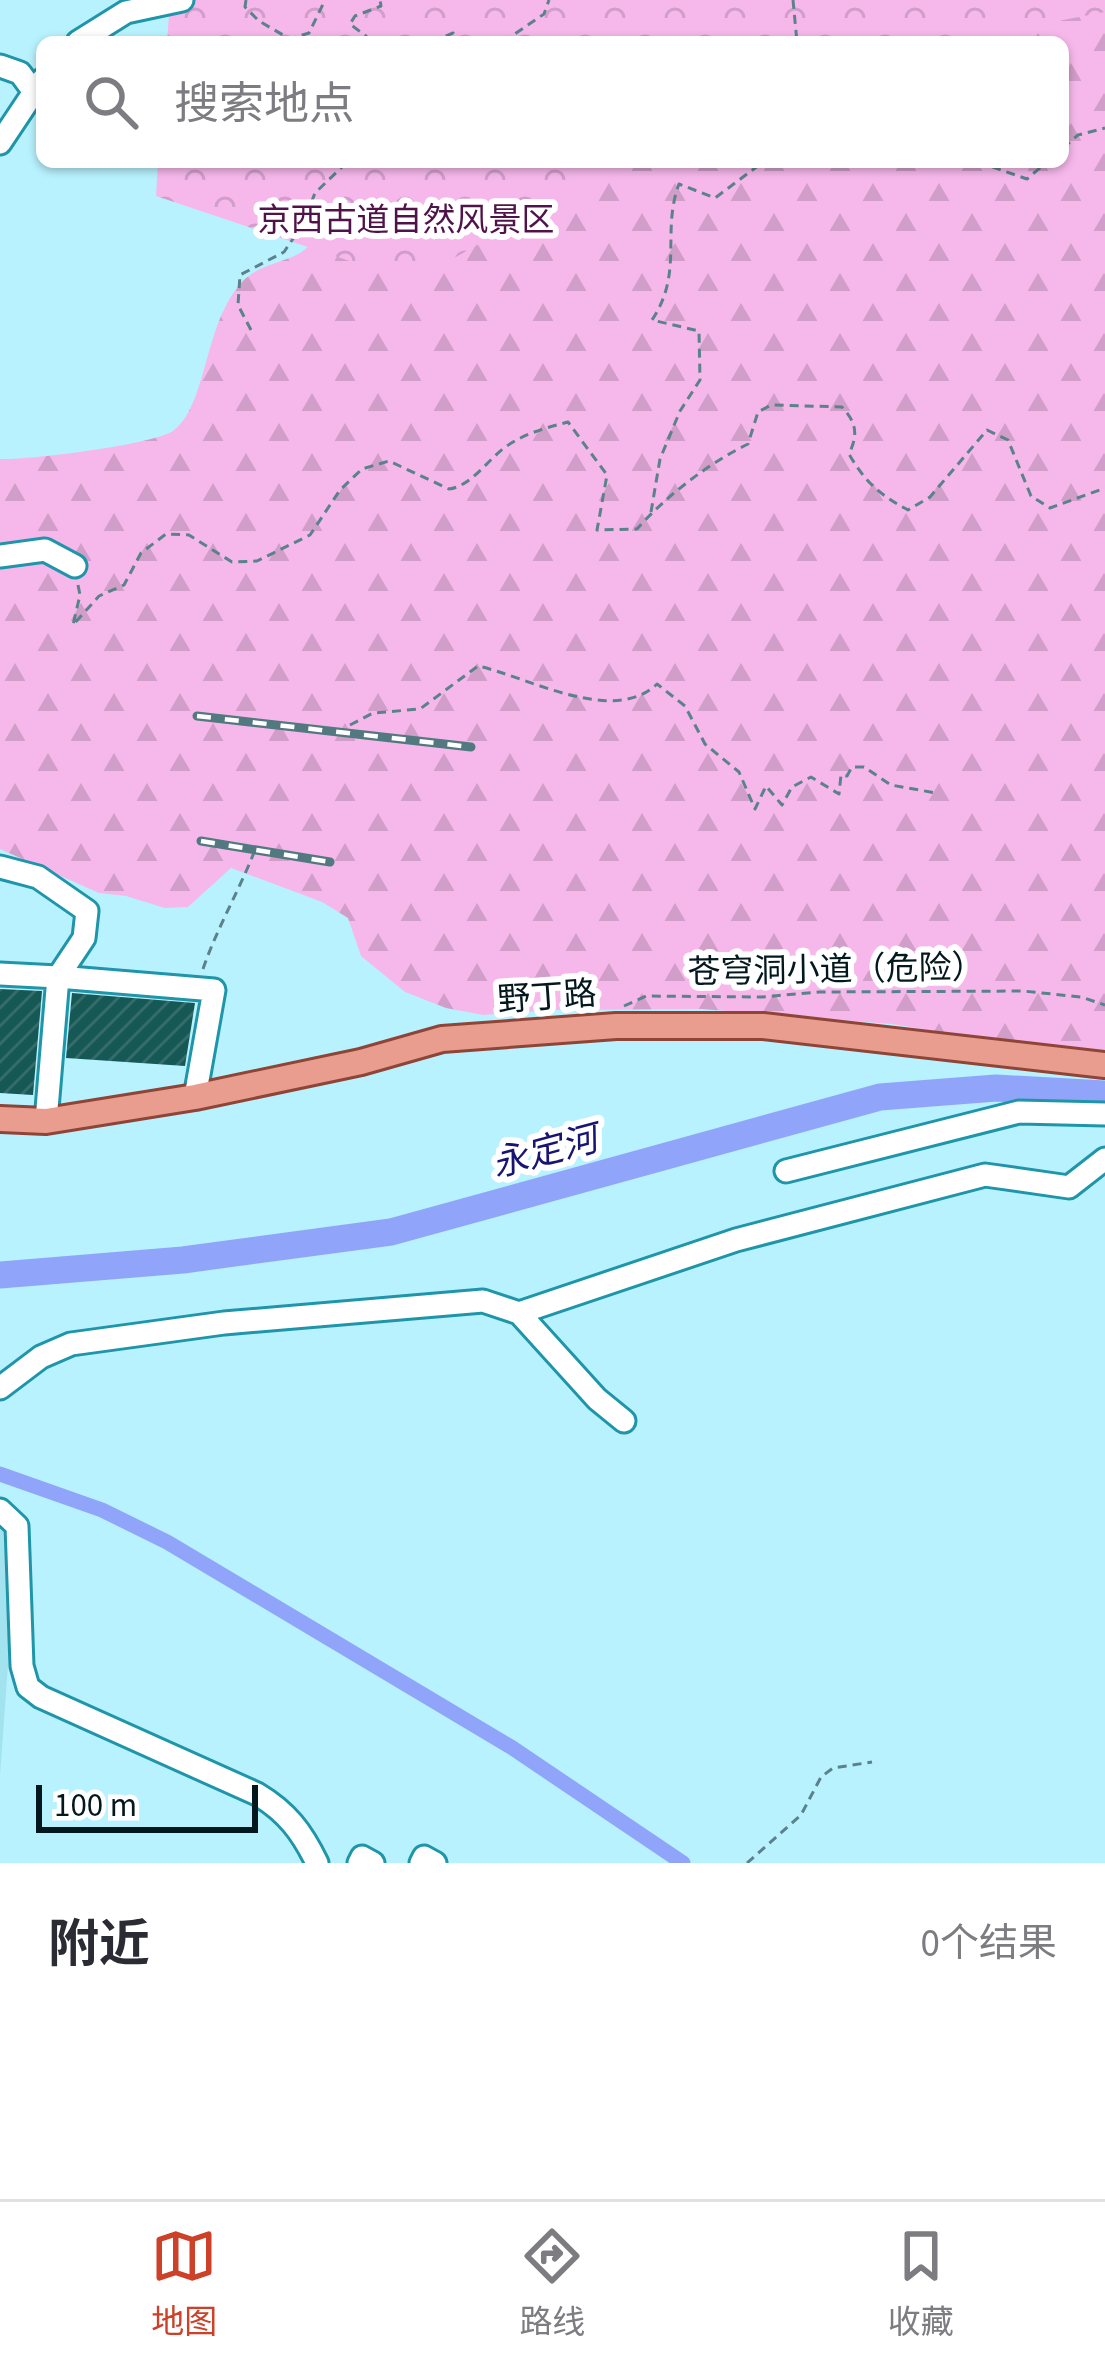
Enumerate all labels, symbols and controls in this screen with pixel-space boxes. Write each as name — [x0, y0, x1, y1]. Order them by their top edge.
search box — [36, 36, 1069, 168]
icon: search — [78, 69, 144, 135]
text: 搜索地点 — [174, 73, 354, 137]
park label: 京西古道自然风景区 — [258, 197, 555, 244]
street label: 苍穹洞小道（危险） — [687, 944, 985, 996]
street label: 野丁路 — [496, 970, 598, 1024]
water label: 永定河 — [486, 1112, 610, 1191]
scale bar — [36, 1779, 258, 1832]
text: 100 m — [54, 1782, 137, 1829]
text: 附近 — [48, 1909, 150, 1981]
text: 0个结果 — [921, 1916, 1057, 1972]
tab: 地图 — [151, 2223, 217, 2346]
tab: 路线 — [519, 2223, 585, 2346]
tab: 收藏 — [888, 2223, 954, 2346]

